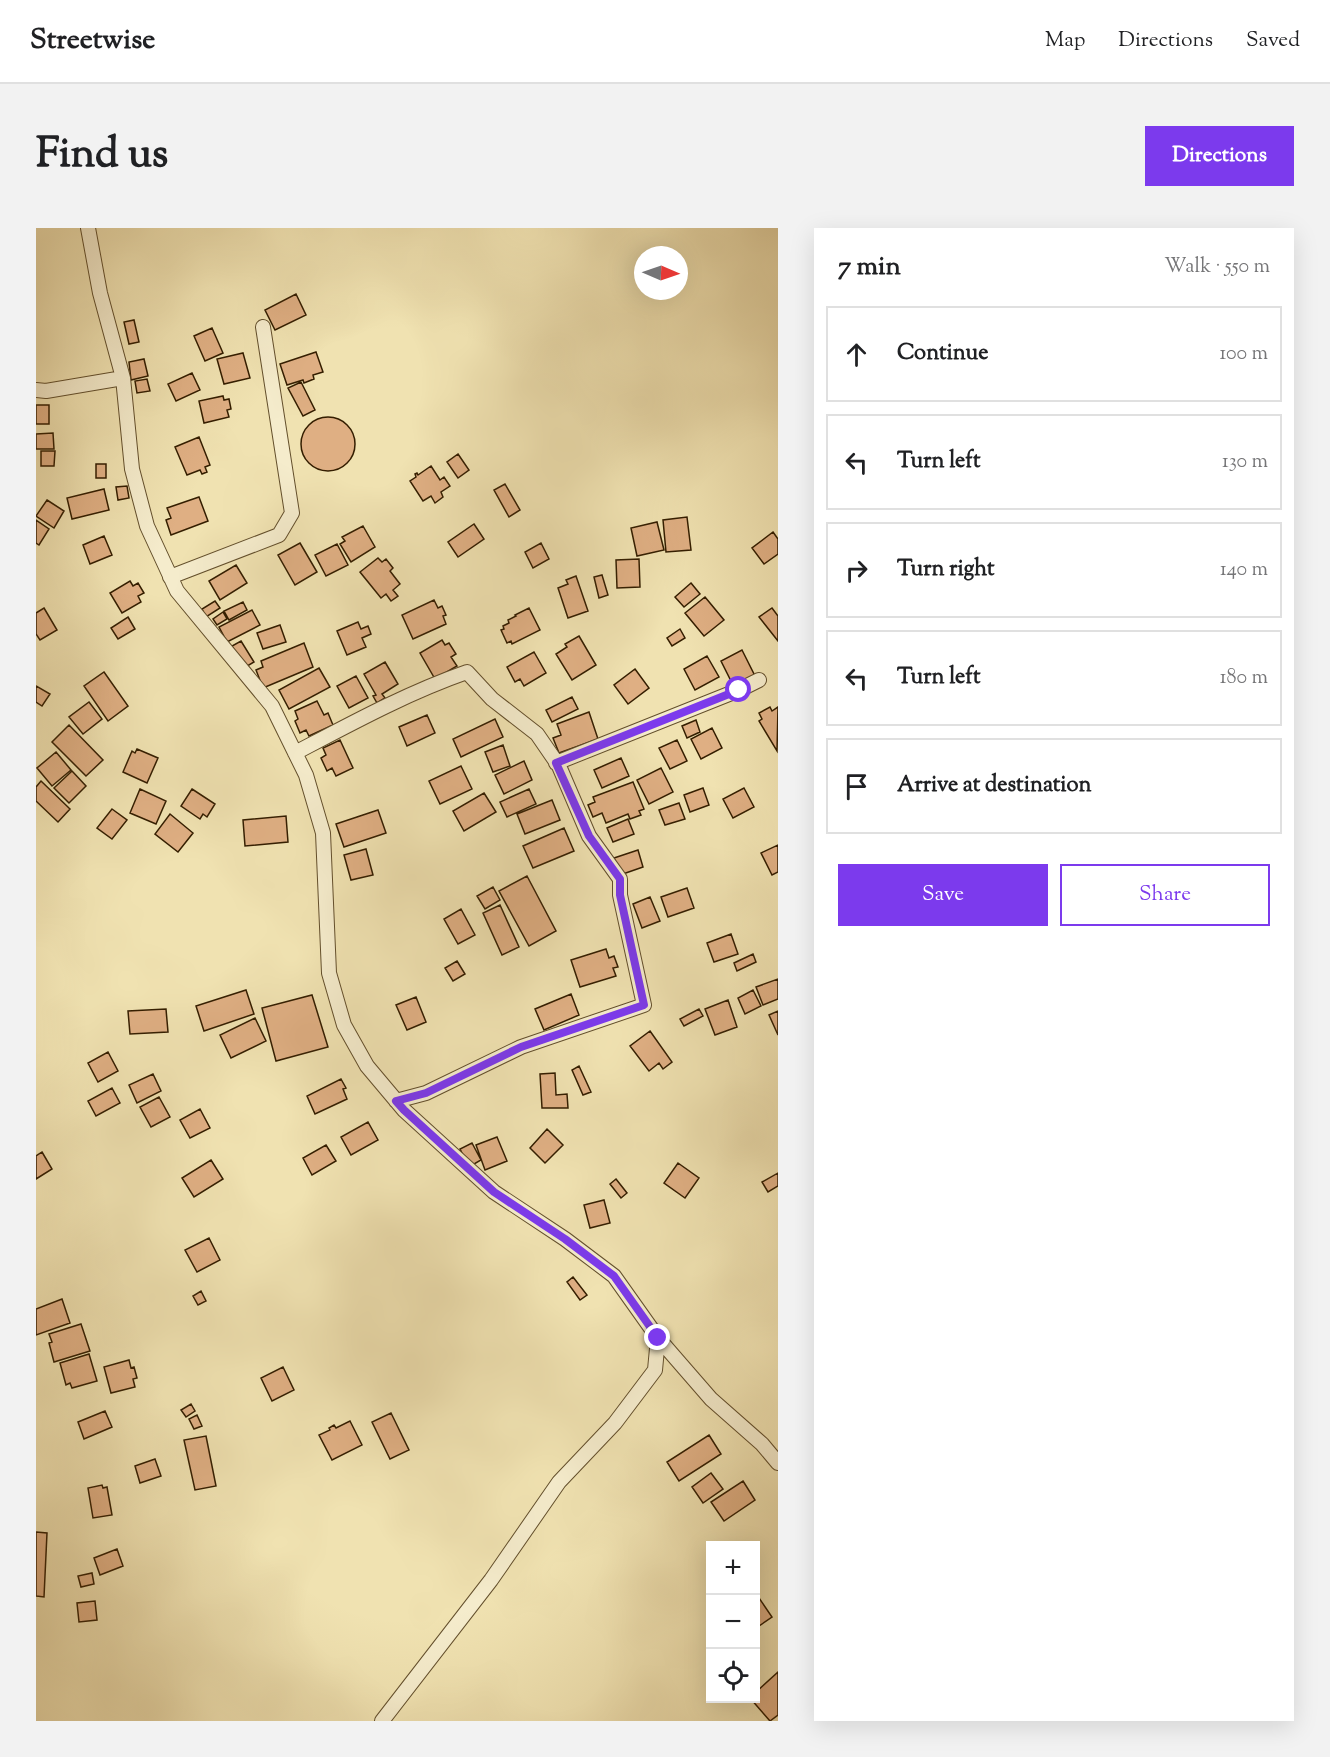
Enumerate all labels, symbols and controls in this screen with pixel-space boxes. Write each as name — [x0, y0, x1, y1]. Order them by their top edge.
text: Streetwise — [30, 21, 155, 61]
text: Map — [1045, 26, 1085, 56]
text: Directions — [1118, 26, 1213, 56]
text: Saved — [1246, 26, 1300, 56]
text: Find us — [36, 126, 168, 186]
button: Directions — [1145, 126, 1294, 186]
north arrow — [634, 246, 688, 300]
text: 7 min — [838, 249, 901, 286]
text: Walk · 550 m — [1164, 253, 1270, 282]
icon: ahead — [840, 338, 873, 371]
text: Continue — [897, 338, 988, 370]
text: 100 m — [1219, 340, 1268, 369]
icon: left — [840, 446, 873, 479]
text: Turn left — [897, 446, 980, 478]
text: 130 m — [1222, 448, 1268, 477]
icon: right — [840, 554, 873, 587]
text: Turn right — [897, 554, 994, 586]
text: 140 m — [1220, 556, 1268, 585]
icon: left — [840, 662, 873, 695]
text: Turn left — [897, 662, 980, 694]
text: 180 m — [1220, 664, 1268, 693]
route start — [725, 676, 751, 702]
icon: arrive — [840, 770, 873, 803]
text: Arrive at destination — [897, 770, 1092, 802]
button: Save — [838, 864, 1048, 926]
button: Share — [1060, 864, 1270, 926]
route end — [644, 1324, 670, 1350]
map controls — [706, 1541, 760, 1703]
button: + — [706, 1541, 760, 1595]
button: − — [706, 1595, 760, 1649]
button: locate — [706, 1649, 760, 1703]

